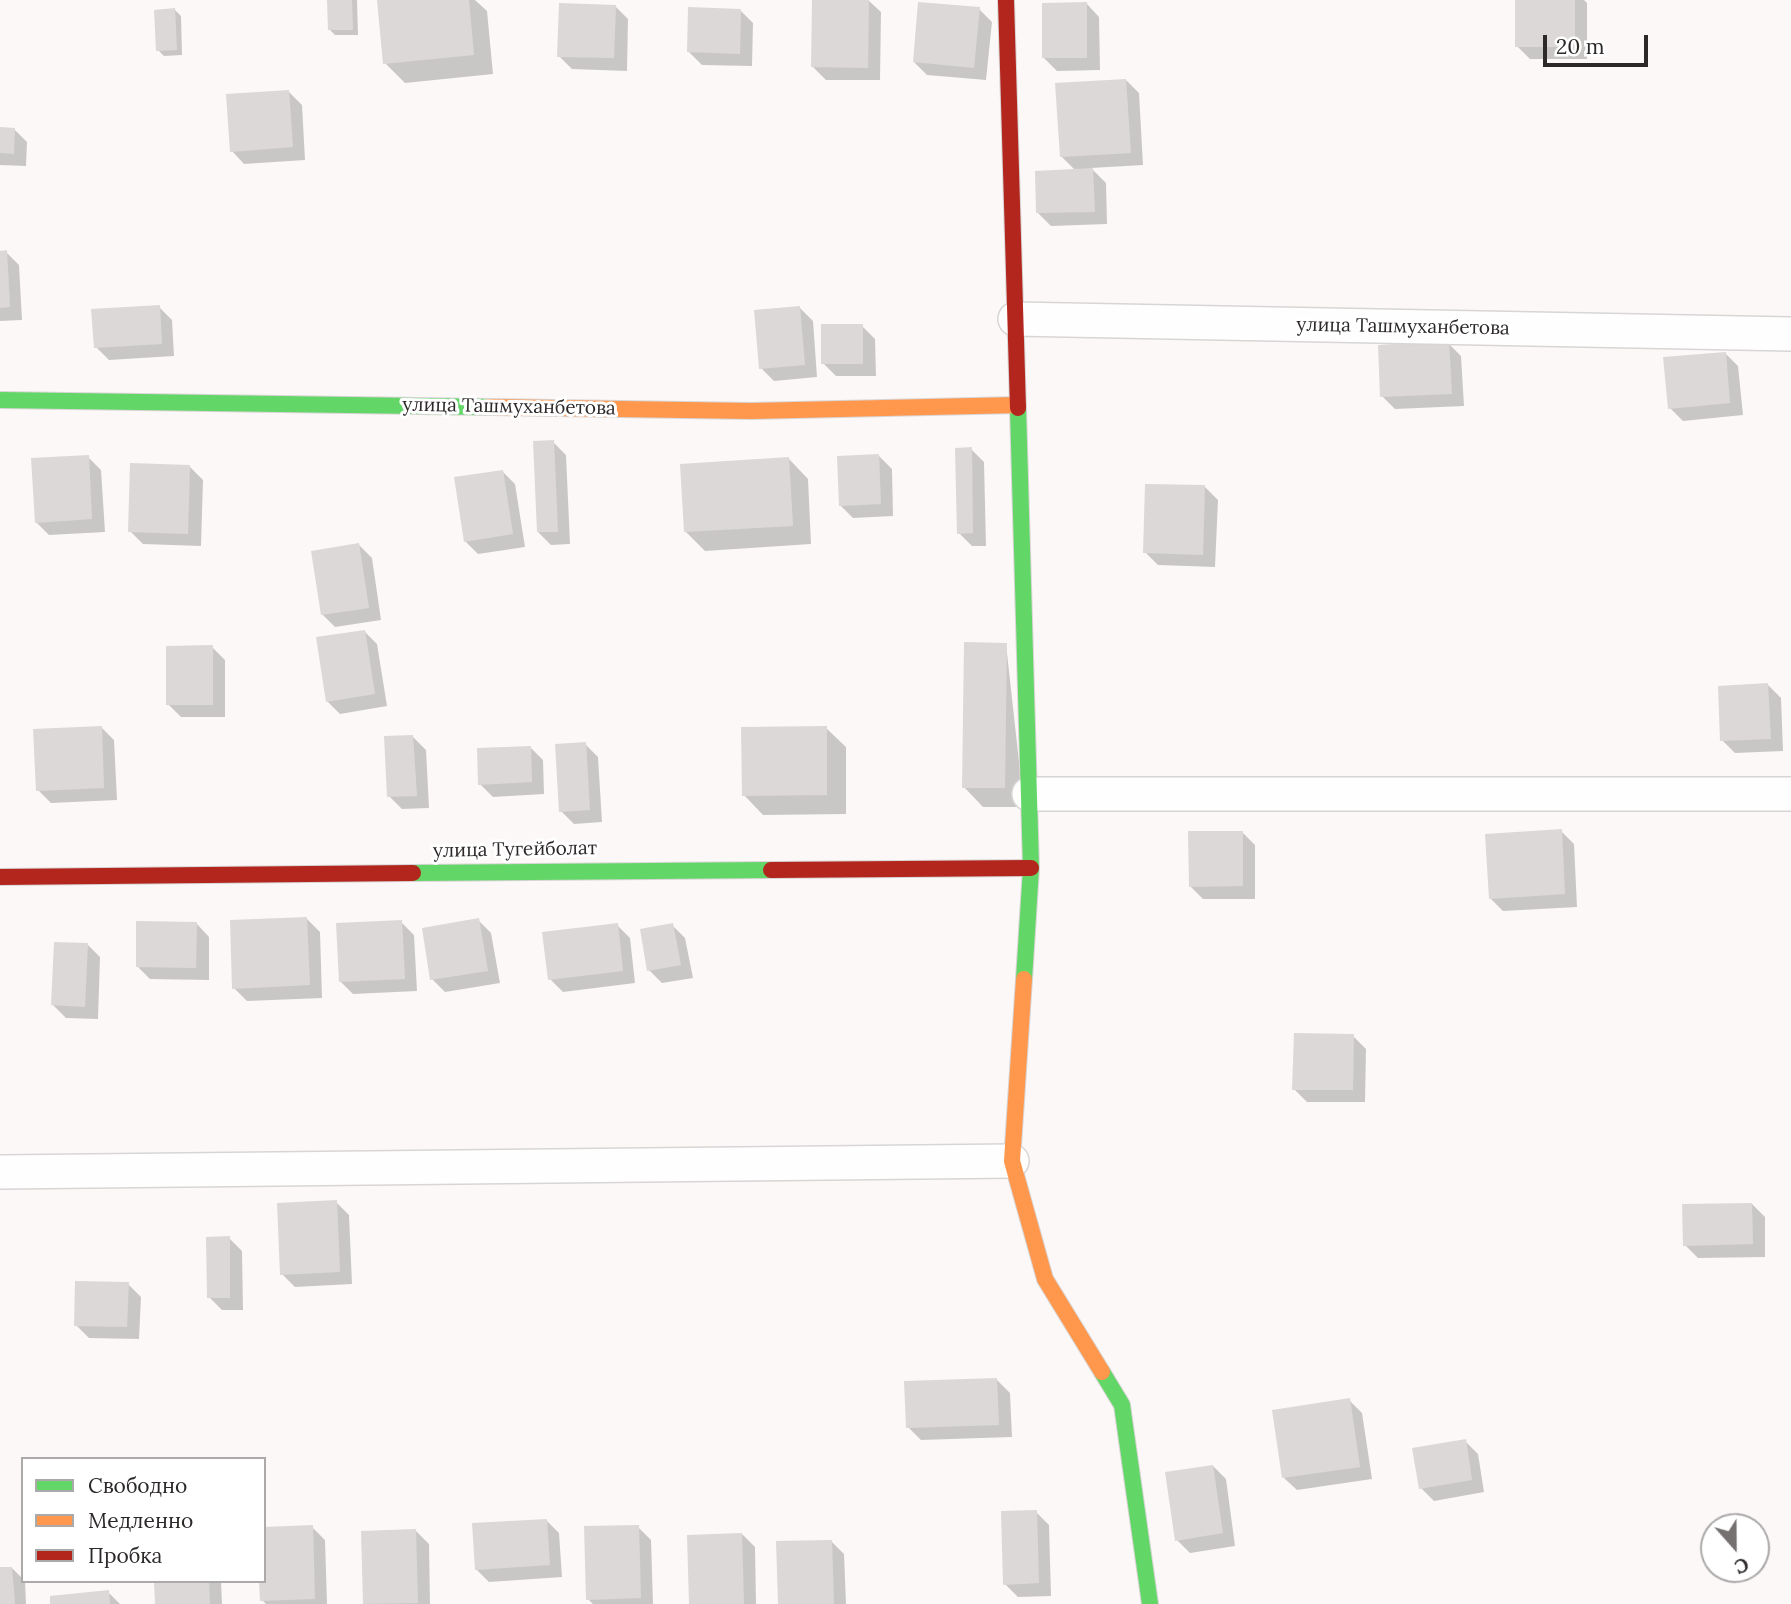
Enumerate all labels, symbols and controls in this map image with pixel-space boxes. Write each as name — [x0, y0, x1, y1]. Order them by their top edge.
scale bar — [1546, 21, 1651, 65]
text: 20 m — [1556, 33, 1605, 60]
street label: улица Ташмуханбетова — [1296, 314, 1510, 340]
street label: улица Ташмуханбетова — [402, 394, 616, 420]
street label: улица Тугейболат — [433, 837, 597, 863]
legend — [21, 1457, 266, 1583]
text: Свободно — [88, 1472, 187, 1499]
text: Медленно — [88, 1507, 193, 1534]
north arrow — [1700, 1513, 1770, 1583]
text: Пробка — [88, 1542, 162, 1569]
text: С — [1731, 1552, 1752, 1579]

